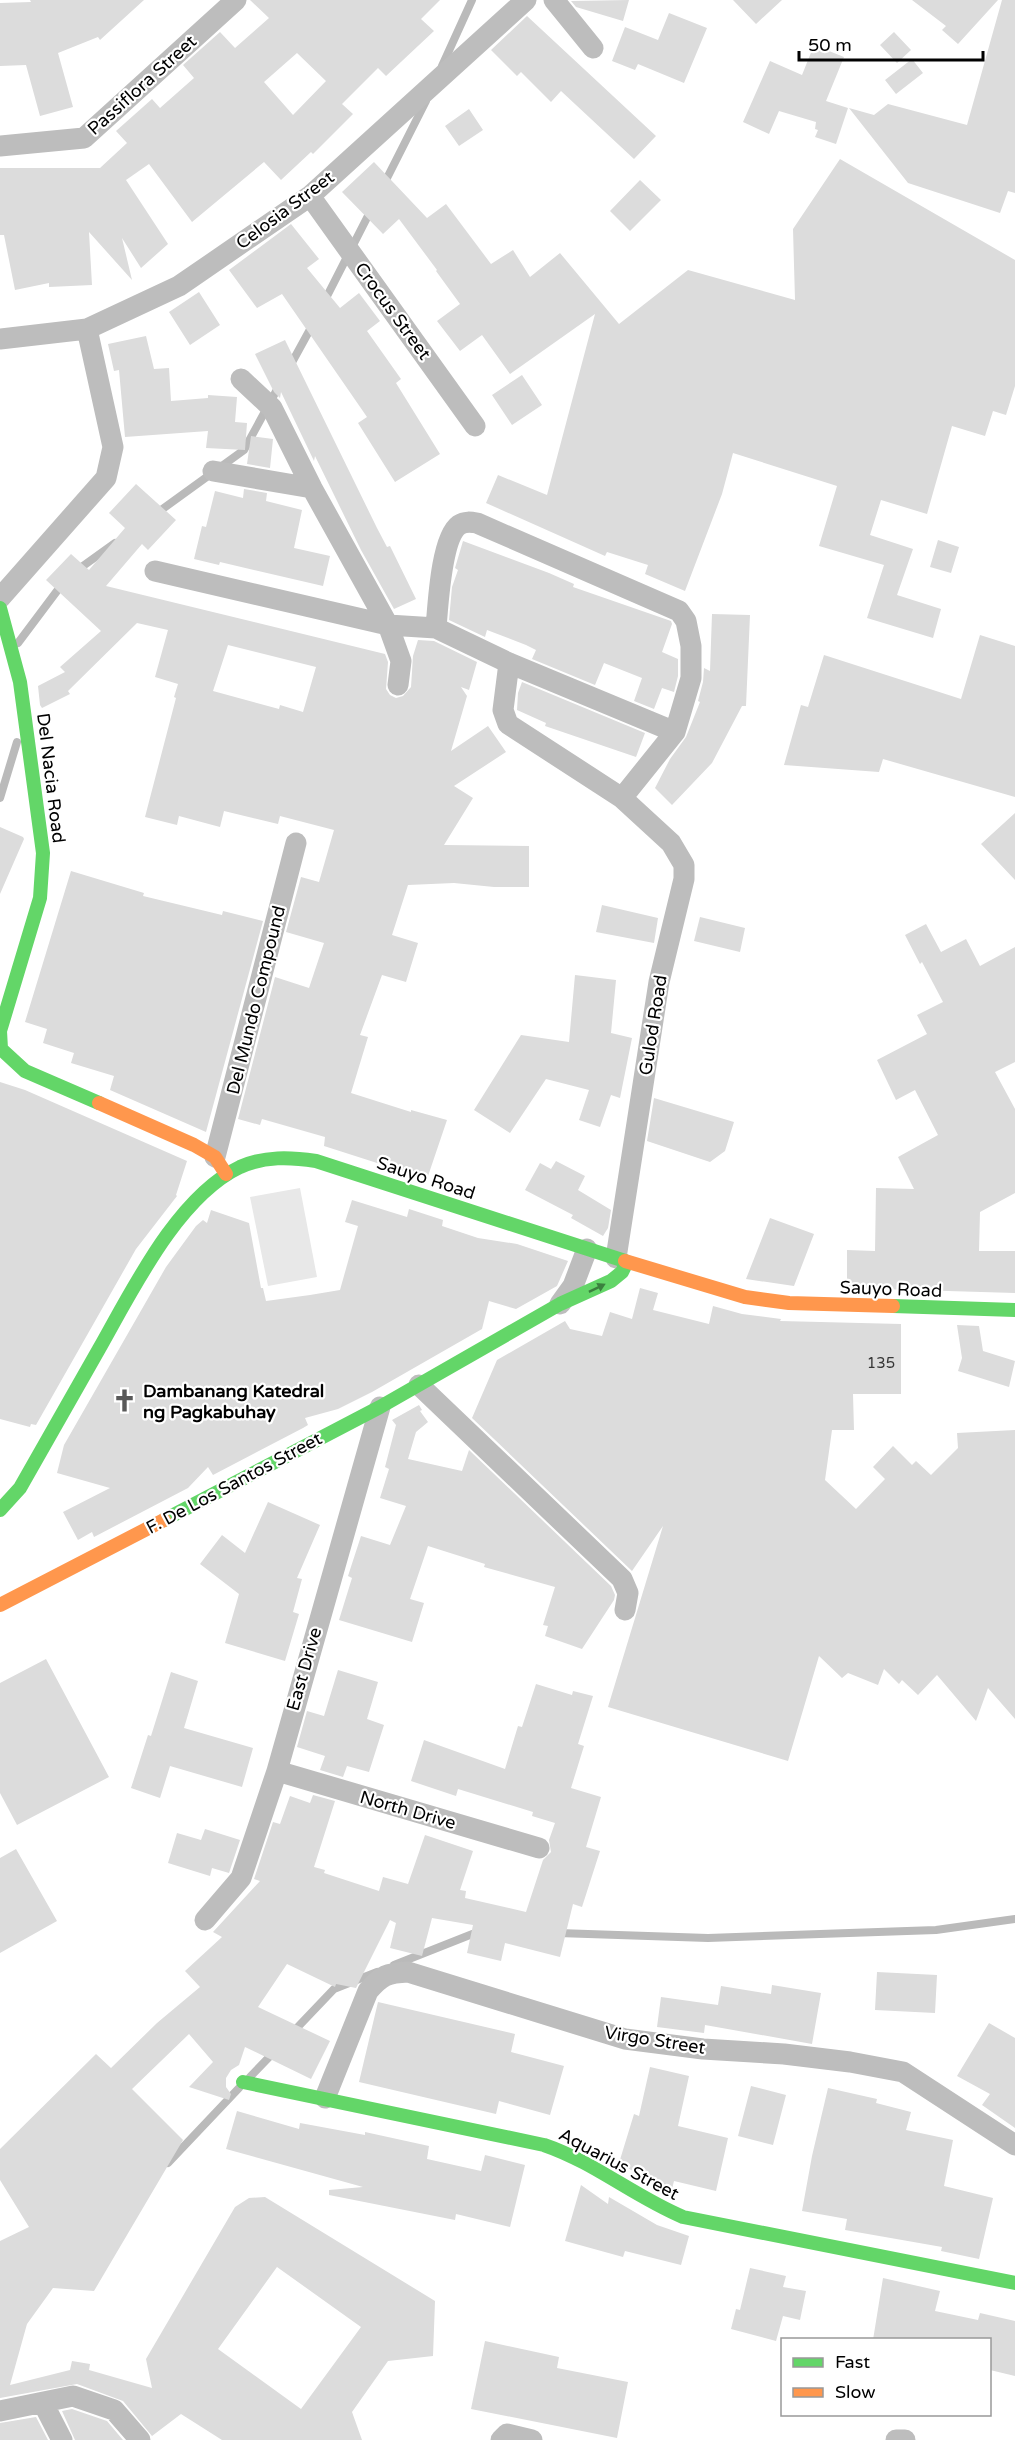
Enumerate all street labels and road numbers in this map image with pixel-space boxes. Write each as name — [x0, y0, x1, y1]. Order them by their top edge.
street label: Passiflora Street — [83, 30, 201, 140]
street label: Celosia Street — [232, 166, 339, 254]
street label: Crocus Street — [350, 258, 436, 364]
street label: Del Nacia Road — [32, 712, 70, 844]
street label: Del Mundo Compound — [222, 903, 290, 1097]
street label: Gulod Road — [634, 973, 672, 1077]
street label: Sauyo Road — [374, 1152, 478, 1204]
street label: Sauyo Road — [839, 1276, 943, 1302]
street label: F. De Los Santos Street — [142, 1427, 326, 1539]
street label: East Drive — [282, 1625, 326, 1713]
street label: North Drive — [357, 1786, 459, 1834]
street label: Virgo Street — [603, 2021, 707, 2059]
street label: Aquarius Street — [555, 2123, 683, 2205]

